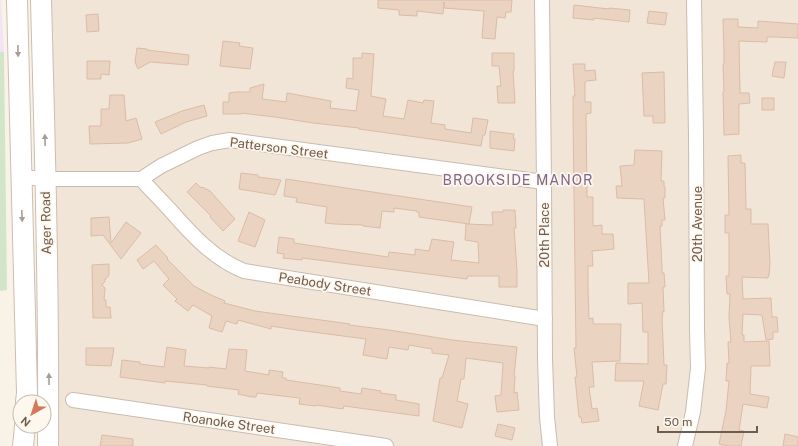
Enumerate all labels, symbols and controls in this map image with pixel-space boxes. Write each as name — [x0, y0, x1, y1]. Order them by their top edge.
one-way arrow — [15, 45, 21, 58]
one-way arrow — [42, 133, 48, 146]
street label: Patterson Street — [229, 135, 329, 161]
district label: BROOKSIDE MANOR — [442, 172, 594, 188]
street label: 20th Avenue — [690, 186, 705, 262]
street label: Ager Road — [38, 191, 54, 255]
street label: 20th Place — [537, 202, 552, 268]
one-way arrow — [19, 210, 25, 223]
street label: Peabody Street — [278, 269, 372, 299]
one-way arrow — [45, 373, 52, 385]
north arrow — [12, 394, 52, 434]
scale bar — [658, 408, 757, 434]
street label: Roanoke Street — [182, 409, 276, 437]
text: N — [19, 414, 33, 429]
text: 50 m — [664, 415, 692, 429]

